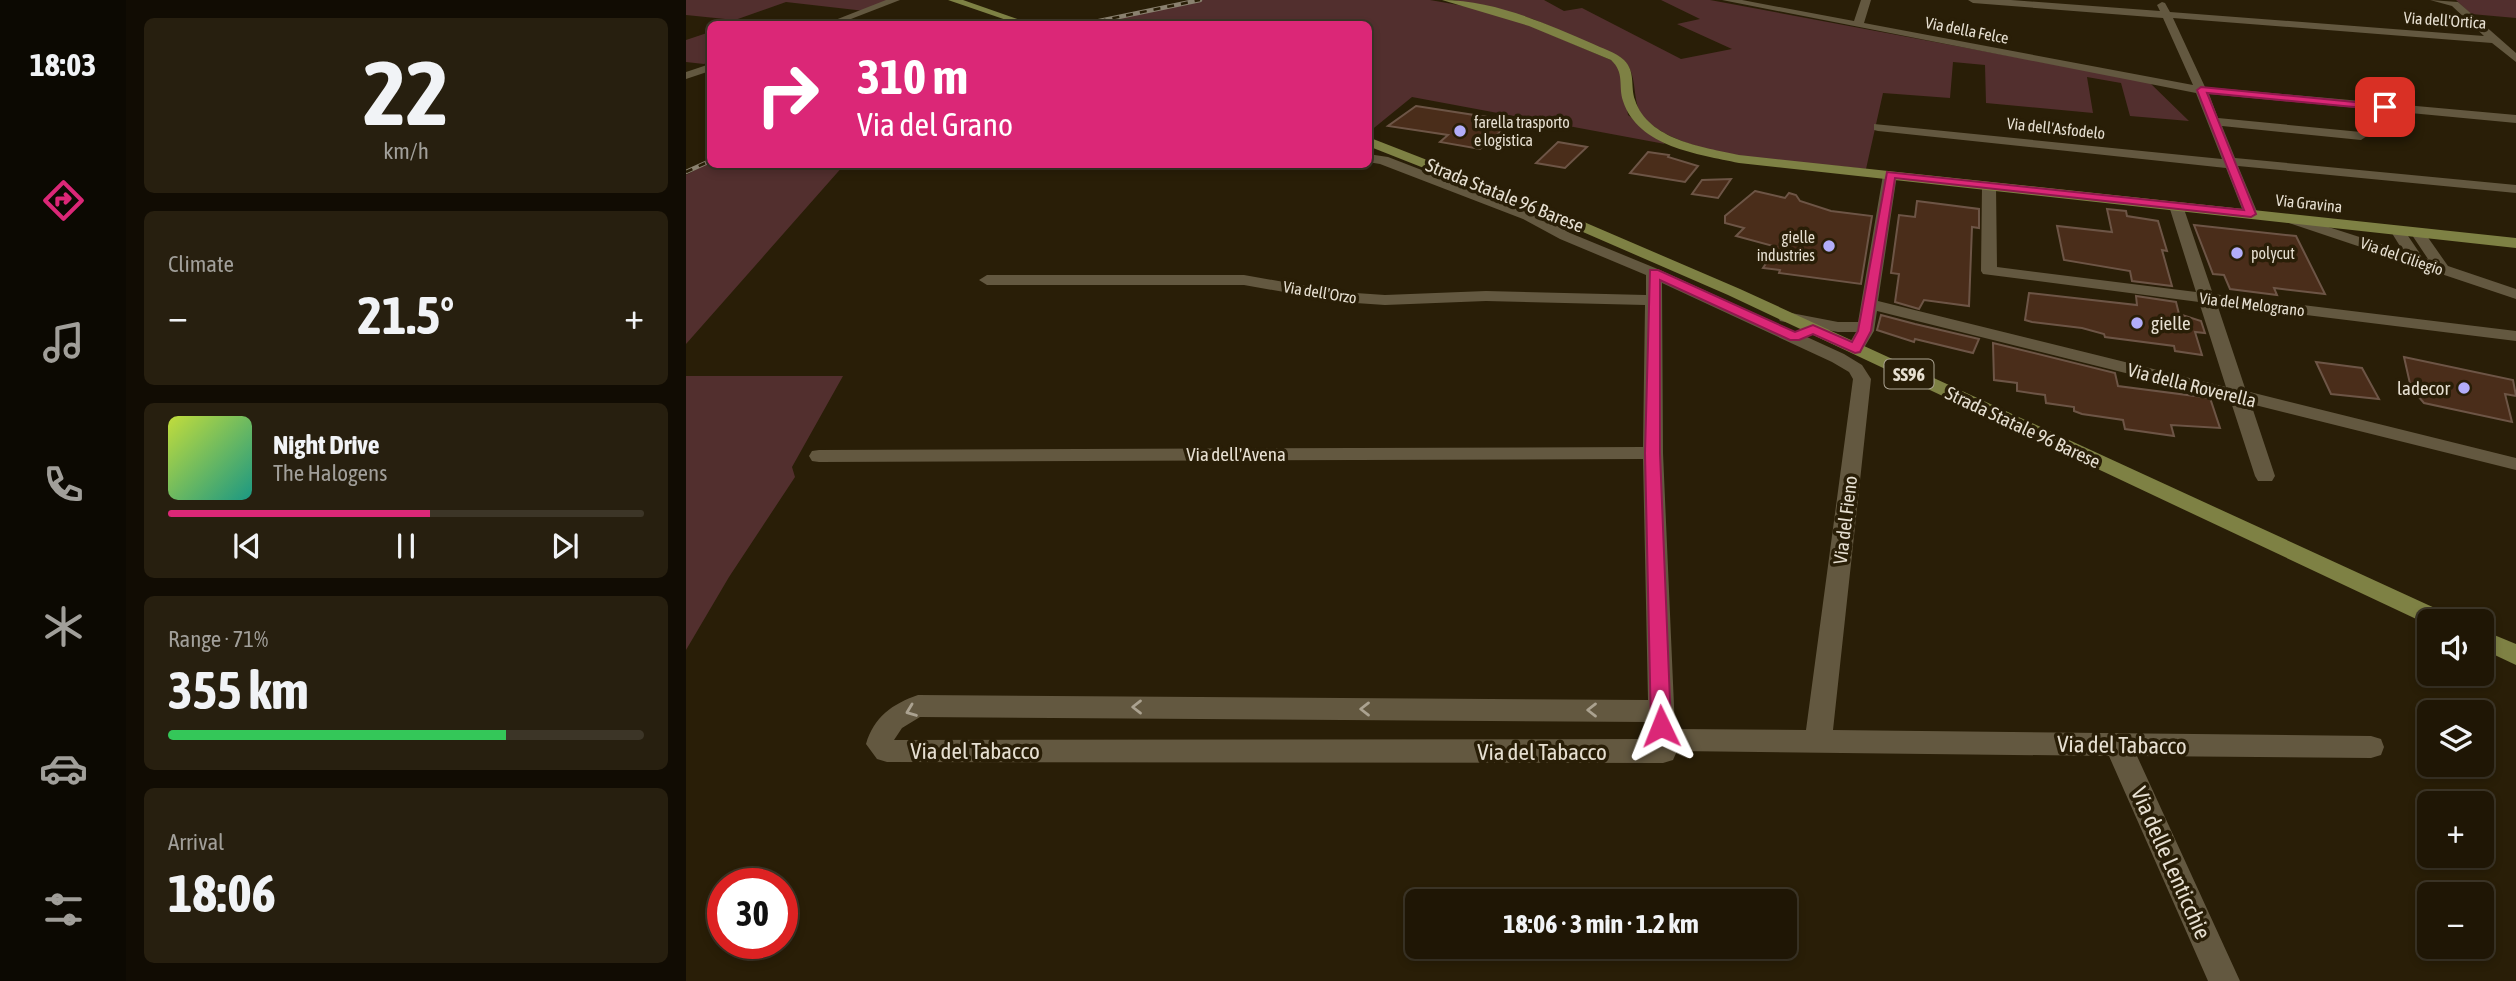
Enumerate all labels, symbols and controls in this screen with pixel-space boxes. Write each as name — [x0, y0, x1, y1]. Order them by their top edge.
street label: Via dell'Ortica — [2403, 8, 2487, 32]
street label: Via della Felce — [1924, 13, 2010, 47]
text: 22 — [363, 40, 449, 144]
text: 18:03 — [30, 46, 96, 83]
text: 310 m — [857, 48, 968, 104]
icon: right — [742, 49, 833, 140]
pin — [2355, 77, 2415, 137]
icon: arrive — [2366, 88, 2404, 126]
text: Via del Grano — [857, 106, 1013, 143]
place label: farella trasporto e logistica — [1474, 113, 1570, 150]
street label: Via dell'Asfodelo — [2006, 114, 2106, 142]
marker: farella trasporto e logistica — [1452, 123, 1468, 139]
text: km/h — [383, 138, 429, 164]
street label: Strada Statale 96 Barese — [1423, 153, 1587, 237]
icon: directions — [39, 176, 88, 225]
street label: Via Gravina — [2275, 191, 2343, 215]
place label: gielle industries — [1757, 228, 1815, 264]
street label: Via del Ciliegio — [2358, 233, 2446, 280]
marker: gielle industries — [1821, 238, 1837, 254]
place label: polycut — [2251, 244, 2295, 263]
marker: polycut — [2229, 245, 2245, 261]
text: Climate — [168, 251, 234, 277]
street label: Via dell'Orzo — [1282, 277, 1358, 307]
text: 21.5° — [358, 285, 454, 345]
street label: Via del Melograno — [2198, 289, 2306, 320]
text: − — [168, 294, 188, 337]
text: + — [624, 294, 644, 337]
place label: gielle — [2151, 312, 2191, 334]
marker: gielle — [2129, 315, 2145, 331]
icon: music — [39, 318, 88, 367]
street label: Via della Roverella — [2125, 358, 2259, 412]
road number: SS96 — [1884, 360, 1934, 388]
place label: ladecor — [2397, 377, 2450, 399]
marker: ladecor — [2456, 380, 2472, 396]
street label: Strada Statale 96 Barese — [1942, 381, 2104, 473]
text: Night Drive — [273, 430, 380, 460]
street label: Via dell'Avena — [1186, 443, 1286, 465]
icon: phone — [39, 460, 88, 509]
text: The Halogens — [273, 460, 387, 486]
street label: Via del Fieno — [1829, 474, 1861, 566]
icon: previous — [228, 527, 266, 565]
icon: pause — [387, 527, 425, 565]
icon: next — [546, 527, 584, 565]
icon: climate — [39, 602, 88, 651]
map controls — [2417, 609, 2494, 959]
button: sound — [2417, 609, 2494, 686]
text: Range · 71% — [168, 626, 268, 652]
text: 355 km — [168, 660, 309, 720]
position arrow — [1624, 689, 1698, 763]
one-way arrow — [1131, 700, 1142, 715]
button: layers — [2417, 700, 2494, 777]
one-way arrow — [1359, 701, 1369, 717]
one-way arrow — [905, 702, 917, 716]
one-way arrow — [1586, 702, 1597, 718]
street label: Via del Tabacco — [2057, 731, 2187, 759]
street label: Via del Tabacco — [910, 738, 1040, 764]
street label: Via del Tabacco — [1477, 739, 1607, 765]
icon: car — [39, 744, 88, 793]
street label: Via delle Lenticchie — [2126, 783, 2216, 943]
button: + — [2417, 791, 2494, 868]
text: Arrival — [168, 829, 224, 855]
text: 18:06 — [168, 863, 276, 923]
speed limit sign: 30 — [707, 868, 798, 959]
button: − — [2417, 882, 2494, 959]
icon: filters — [39, 885, 88, 934]
text: 18:06 · 3 min · 1.2 km — [1503, 909, 1699, 939]

